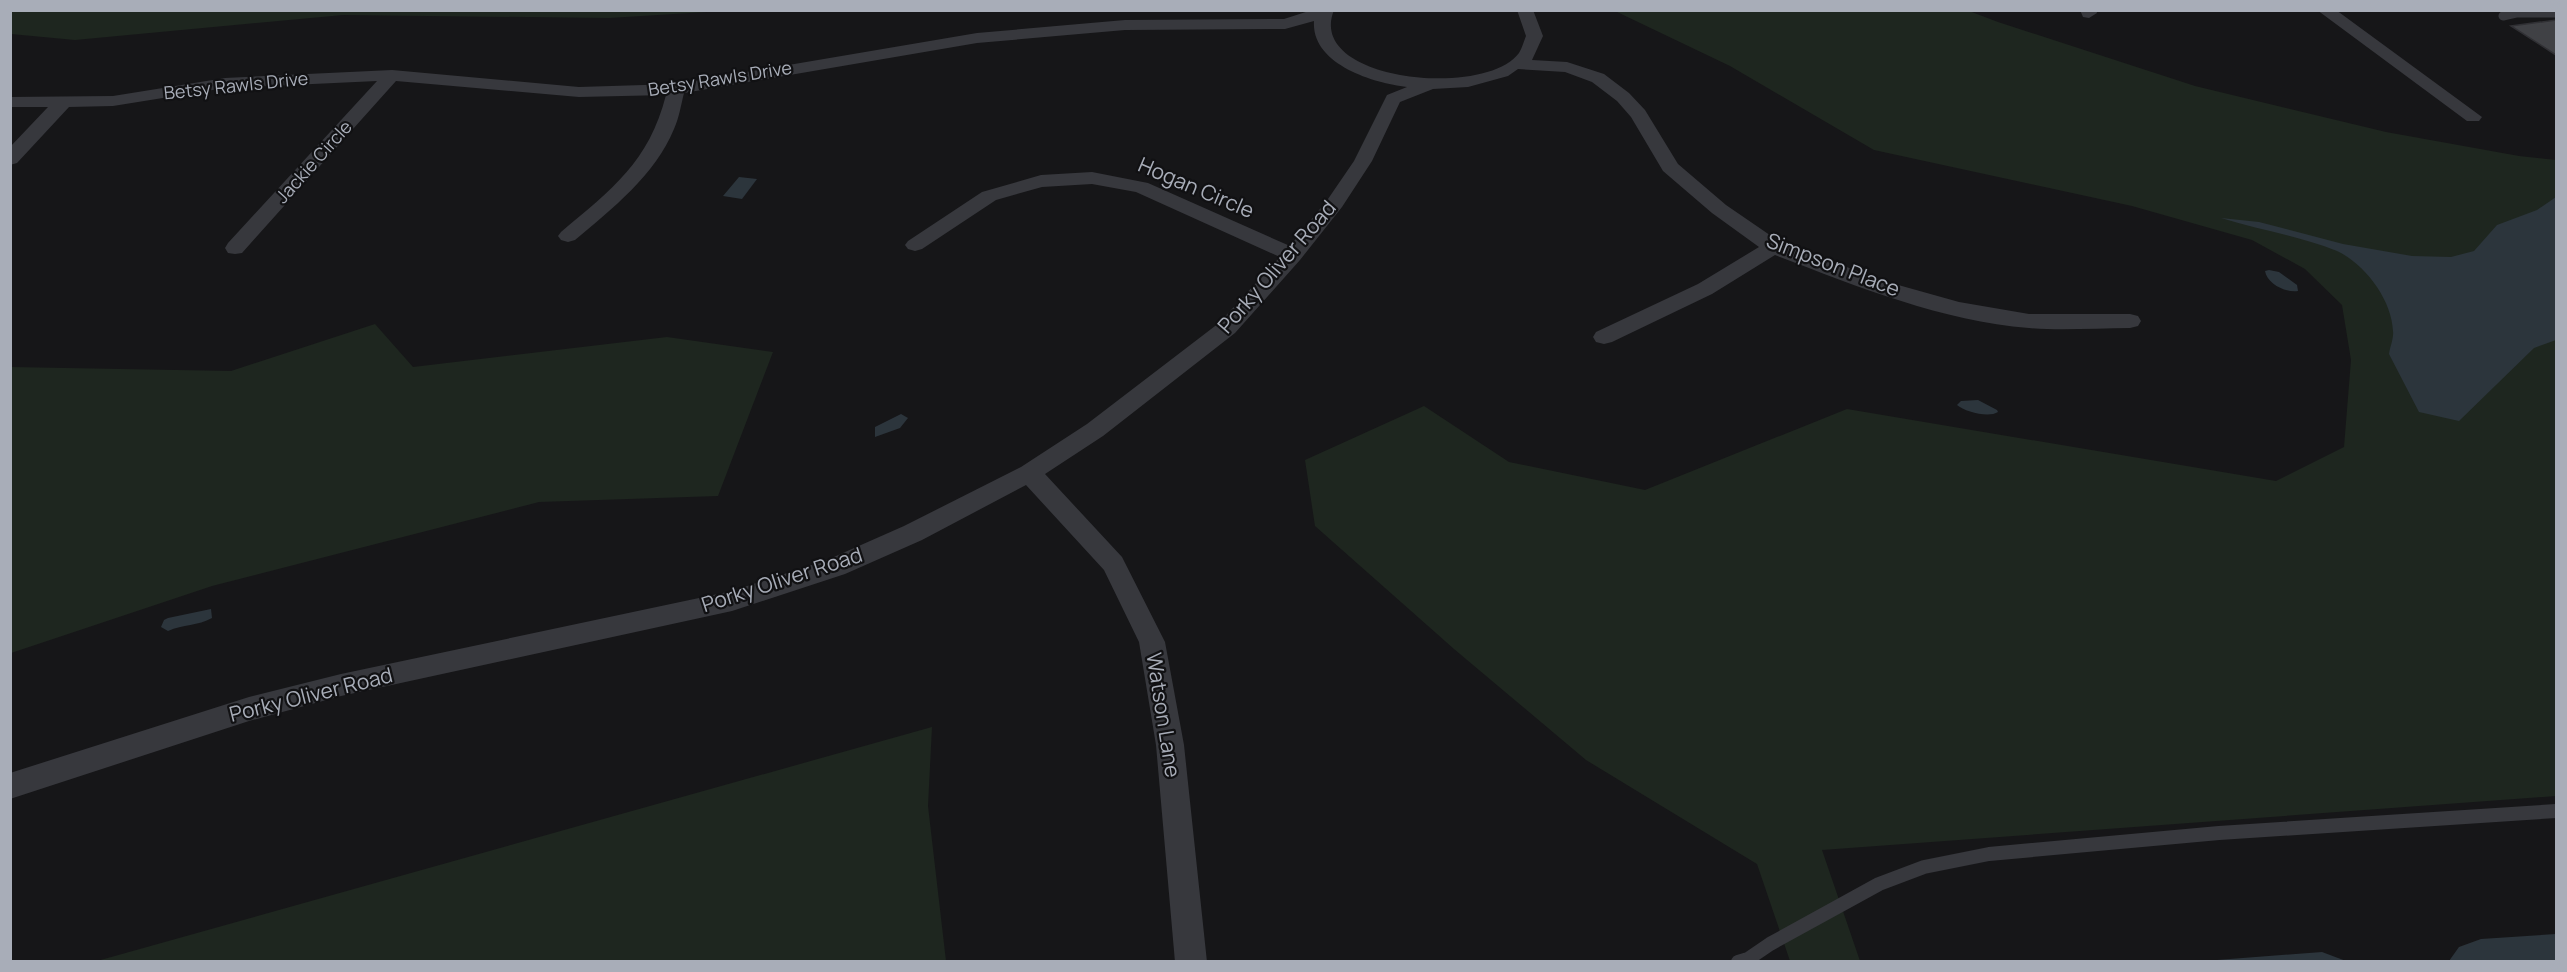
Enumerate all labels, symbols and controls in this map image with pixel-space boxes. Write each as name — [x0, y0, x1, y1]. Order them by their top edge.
street label: Betsy Rawls Drive — [646, 55, 793, 101]
street label: Betsy Rawls Drive — [162, 65, 309, 105]
street label: Jackie Circle — [270, 115, 357, 208]
street label: Hogan Circle — [1134, 150, 1259, 224]
street label: Porky Oliver Road — [1211, 194, 1342, 339]
street label: Simpson Place — [1763, 226, 1904, 302]
street label: Porky Oliver Road — [698, 540, 866, 618]
street label: Watson Lane — [1140, 650, 1188, 779]
street label: Porky Oliver Road — [226, 660, 395, 728]

